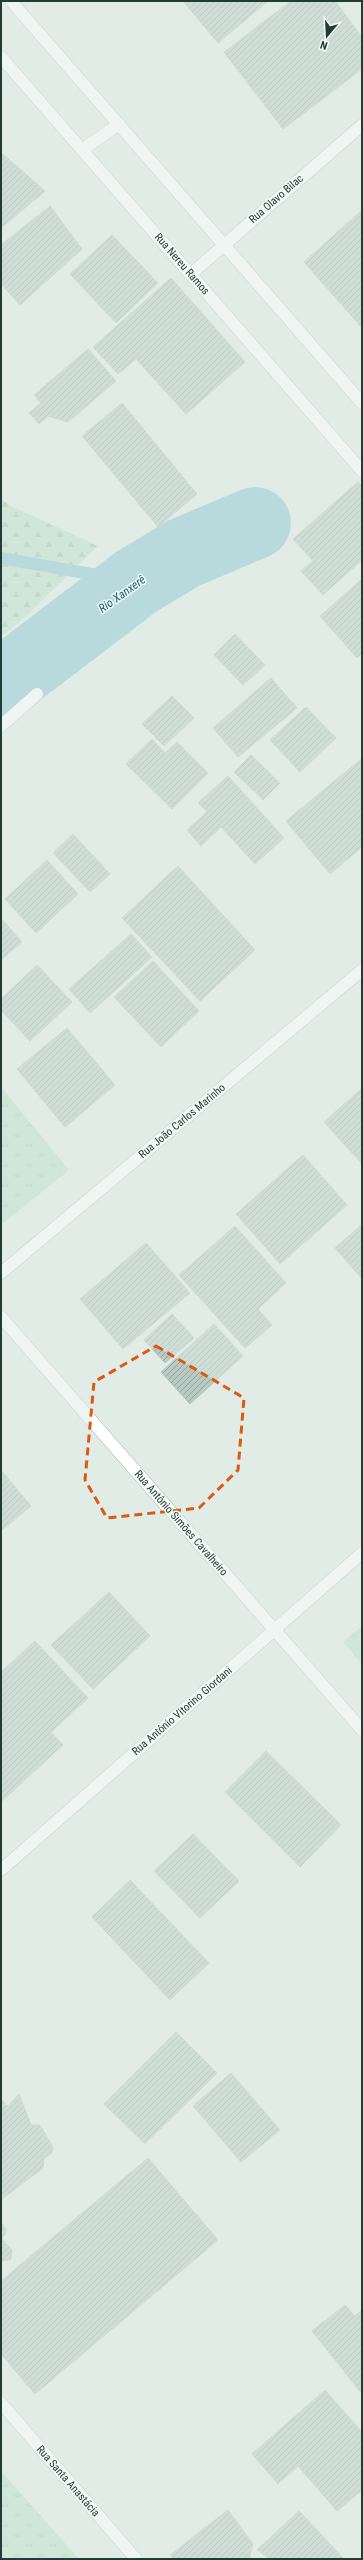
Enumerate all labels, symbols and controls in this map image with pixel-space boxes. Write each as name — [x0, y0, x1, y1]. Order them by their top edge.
north arrow — [307, 16, 347, 56]
text: N — [319, 38, 329, 52]
street label: Rua Olavo Bilac — [246, 172, 306, 226]
street label: Rua Nereu Ramos — [152, 231, 212, 297]
water label: Rio Xanxerê — [96, 572, 149, 616]
street label: Rua João Carlos Marinho — [136, 1081, 228, 1161]
street label: Rua Antônio Simões Cavalheiro — [132, 1468, 231, 1579]
street label: Rua Antônio Vitorino Giordani — [129, 1664, 235, 1758]
street label: Rua Santa Anastácia — [34, 2443, 102, 2519]

